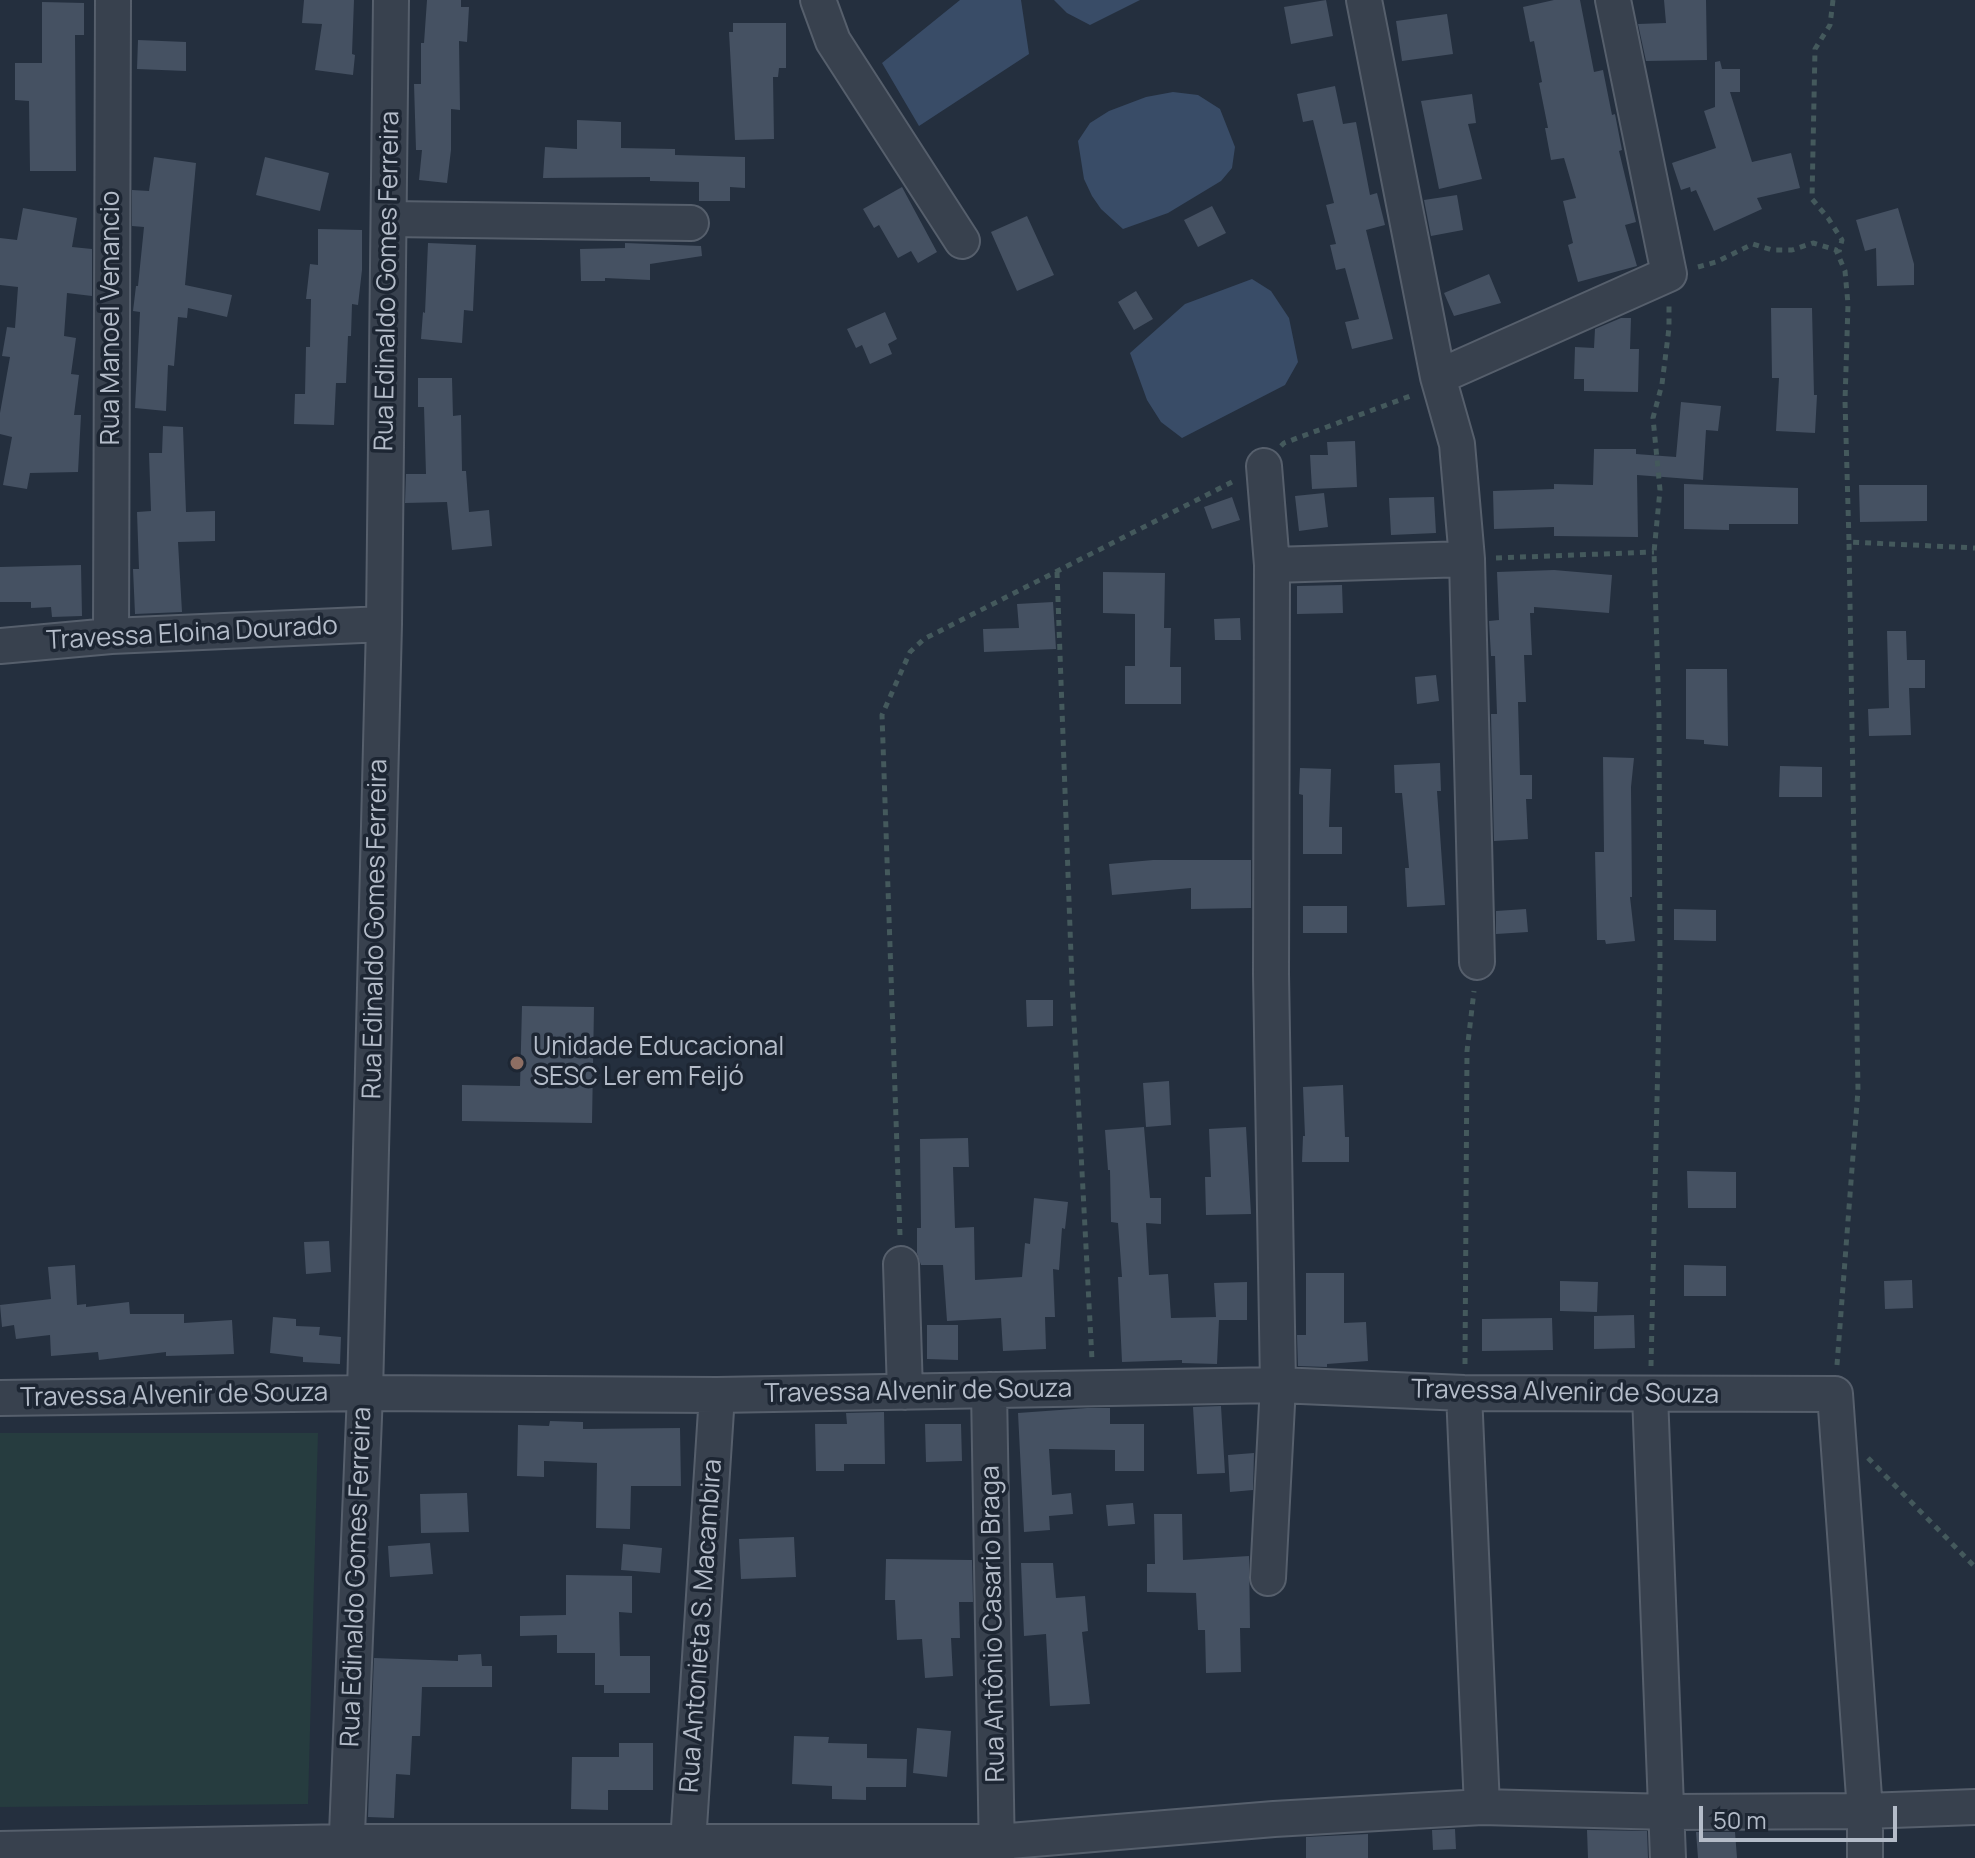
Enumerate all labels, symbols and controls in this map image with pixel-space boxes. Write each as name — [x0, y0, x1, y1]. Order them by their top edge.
street label: Rua Edinaldo Gomes Ferreira — [369, 111, 407, 451]
street label: Rua Manoel Venancio — [96, 191, 128, 445]
street label: Travessa Eloina Dourado — [46, 611, 338, 657]
street label: Rua Edinaldo Gomes Ferreira — [357, 759, 395, 1099]
place label: Unidade Educacional SESC Ler em Feijó — [533, 1032, 784, 1094]
marker: Unidade Educacional SESC Ler em Feijó — [508, 1054, 526, 1072]
street label: Travessa Alvenir de Souza — [764, 1374, 1072, 1410]
street label: Travessa Alvenir de Souza — [1411, 1375, 1719, 1411]
street label: Travessa Alvenir de Souza — [20, 1378, 328, 1414]
street label: Rua Edinaldo Gomes Ferreira — [335, 1406, 379, 1748]
street label: Rua Antonieta S. Macambira — [675, 1458, 729, 1794]
street label: Rua Antônio Casario Braga — [976, 1465, 1012, 1783]
scale bar — [1703, 1790, 1901, 1840]
text: 50 m — [1713, 1803, 1767, 1836]

